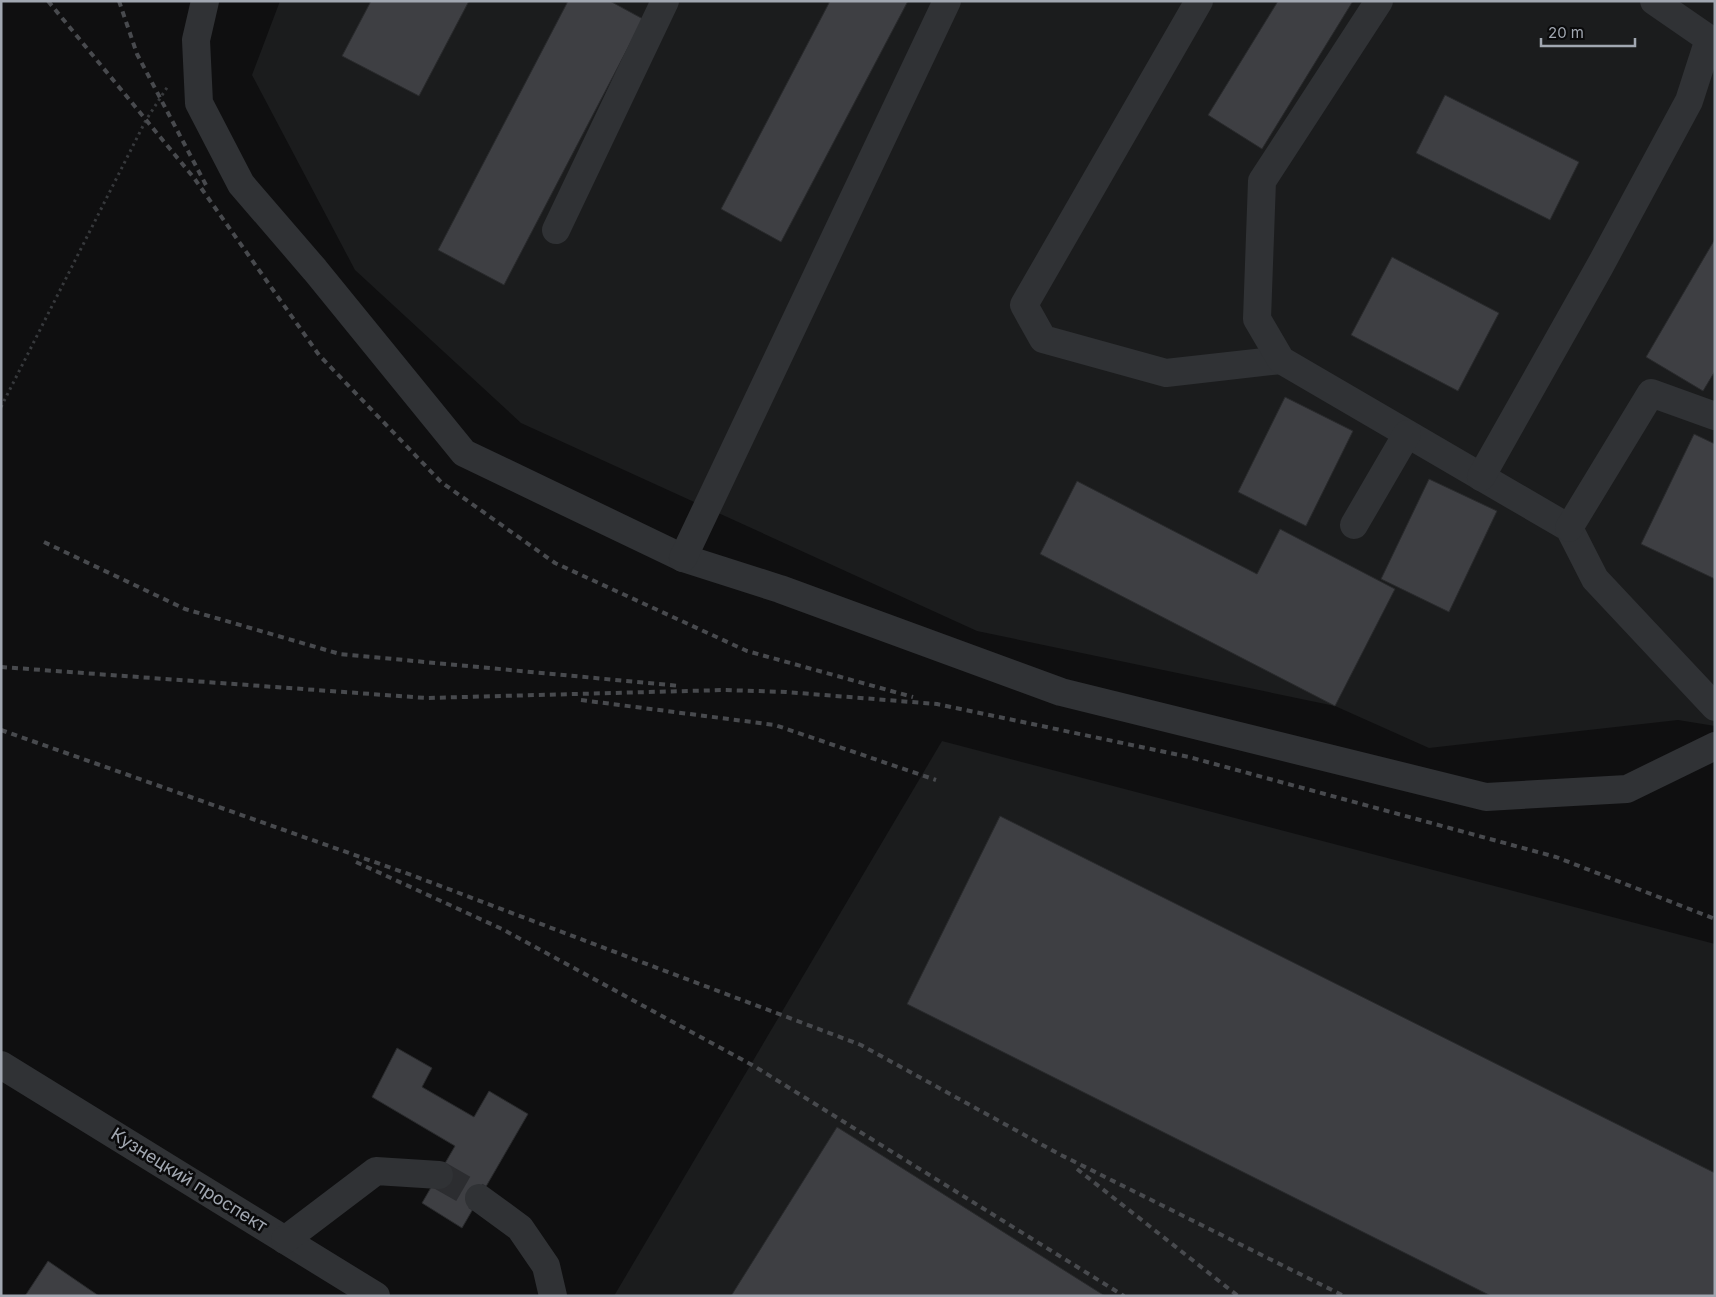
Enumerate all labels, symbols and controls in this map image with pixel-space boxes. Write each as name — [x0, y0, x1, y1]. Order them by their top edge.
scale bar — [1541, 15, 1635, 47]
text: 20 m — [1548, 23, 1584, 42]
street label: Кузнецкий проспект — [107, 1123, 272, 1236]

